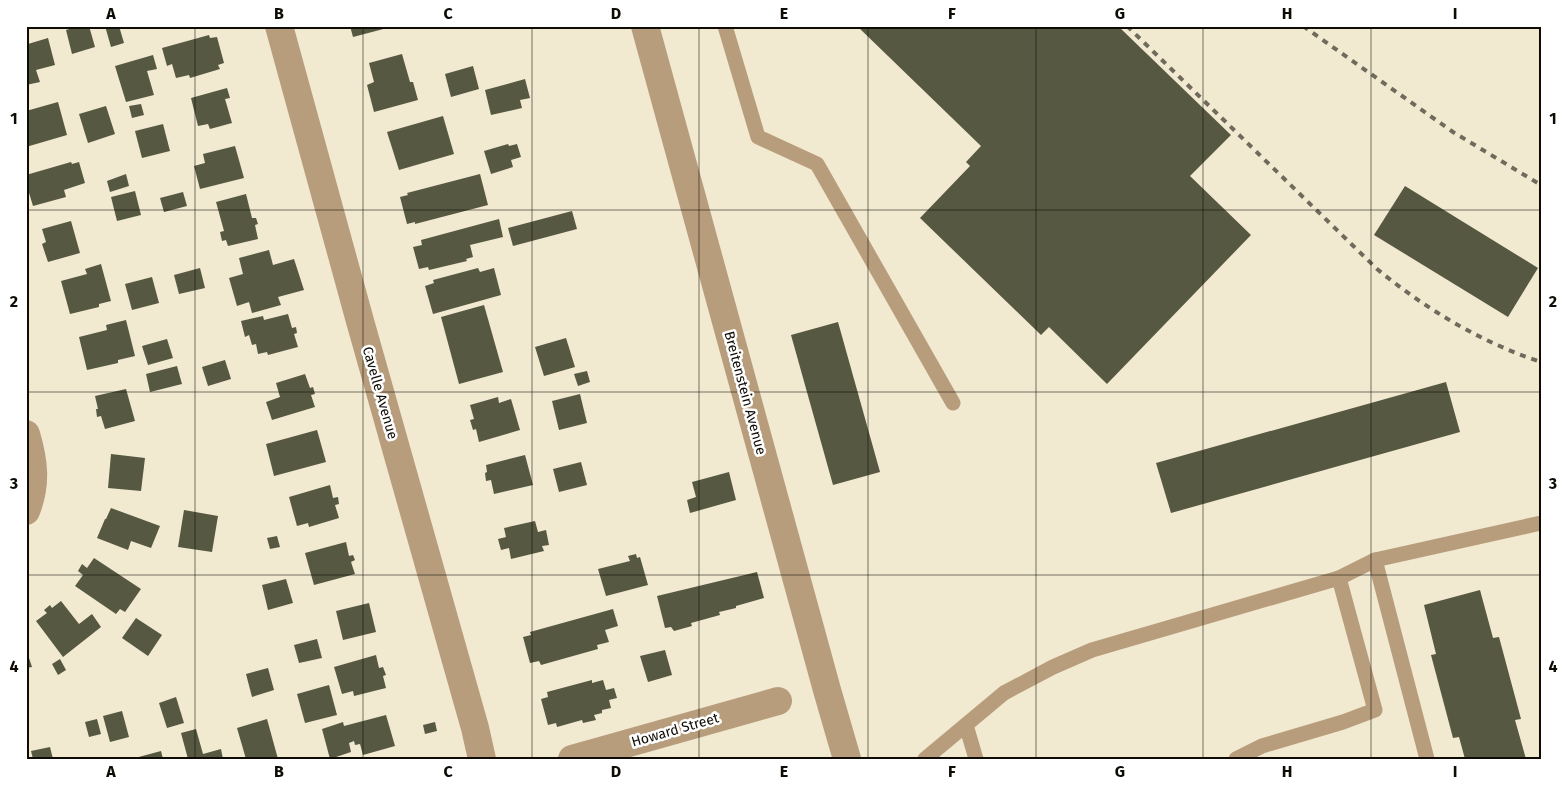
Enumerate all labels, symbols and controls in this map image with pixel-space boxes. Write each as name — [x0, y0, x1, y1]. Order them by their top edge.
text: A — [105, 4, 116, 23]
text: B — [274, 4, 284, 23]
text: C — [443, 4, 453, 23]
text: D — [611, 4, 621, 23]
text: E — [780, 4, 788, 23]
text: F — [948, 4, 956, 23]
text: G — [1115, 4, 1125, 23]
text: H — [1282, 4, 1292, 23]
text: I — [1453, 4, 1457, 23]
text: 1 — [10, 109, 18, 128]
text: 1 — [1549, 109, 1557, 128]
text: 2 — [10, 292, 18, 311]
text: 2 — [1549, 292, 1557, 311]
street label: Breitenstein Avenue — [720, 329, 770, 457]
street label: Cavelle Avenue — [359, 345, 401, 441]
text: 3 — [9, 474, 18, 493]
text: 3 — [1548, 474, 1557, 493]
text: 4 — [9, 657, 19, 676]
text: 4 — [1548, 657, 1558, 676]
street label: Howard Street — [629, 709, 722, 751]
text: A — [105, 762, 116, 781]
text: B — [274, 762, 284, 781]
text: C — [443, 762, 453, 781]
text: D — [611, 762, 621, 781]
text: E — [780, 762, 788, 781]
text: F — [948, 762, 956, 781]
text: G — [1115, 762, 1125, 781]
text: H — [1282, 762, 1292, 781]
text: I — [1453, 762, 1457, 781]

